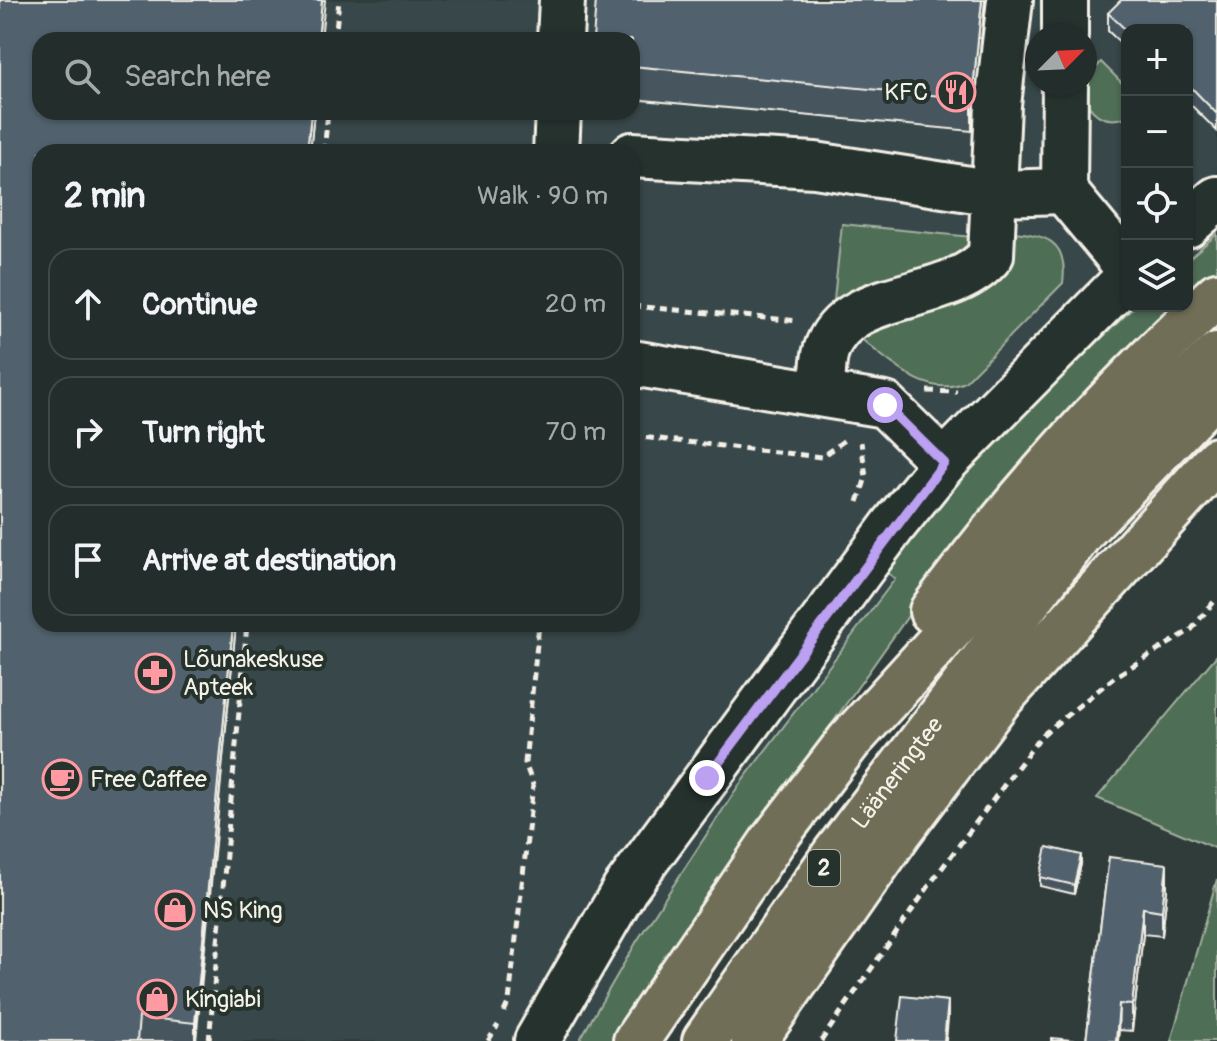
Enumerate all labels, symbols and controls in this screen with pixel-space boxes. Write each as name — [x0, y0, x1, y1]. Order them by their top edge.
north arrow — [1025, 24, 1097, 96]
map controls — [1121, 24, 1193, 312]
button: + — [1121, 24, 1193, 96]
search box — [32, 32, 640, 120]
icon: search — [60, 54, 104, 98]
text: Search here — [124, 58, 271, 95]
restaurant icon: KFC — [935, 71, 977, 113]
place label: KFC — [884, 78, 928, 107]
button: − — [1121, 96, 1193, 168]
button: locate — [1121, 168, 1193, 240]
text: 2 min — [64, 175, 146, 218]
text: Walk · 90 m — [477, 180, 608, 212]
button: layers — [1121, 240, 1193, 312]
icon: ahead — [66, 282, 110, 326]
text: Continue — [142, 286, 257, 323]
text: 20 m — [545, 288, 606, 320]
route start — [867, 387, 903, 423]
icon: right — [66, 410, 110, 454]
text: Turn right — [142, 414, 265, 451]
text: 70 m — [546, 416, 606, 448]
icon: arrive — [66, 538, 110, 582]
text: Arrive at destination — [142, 542, 396, 579]
place label: Lõunakeskuse Apteek — [183, 645, 324, 702]
pharmacy icon: Lõunakeskuse Apteek — [134, 652, 176, 694]
street label: Lääneringtee — [845, 711, 949, 835]
cafe icon: Free Caffee — [41, 758, 83, 800]
route end — [689, 760, 725, 796]
place label: Free Caffee — [90, 765, 207, 794]
road number: 2 — [808, 850, 840, 886]
shop icon: NS King — [154, 889, 196, 931]
place label: NS King — [203, 896, 283, 925]
shop icon: Kingiabi — [136, 978, 178, 1020]
place label: Kingiabi — [185, 985, 261, 1014]

